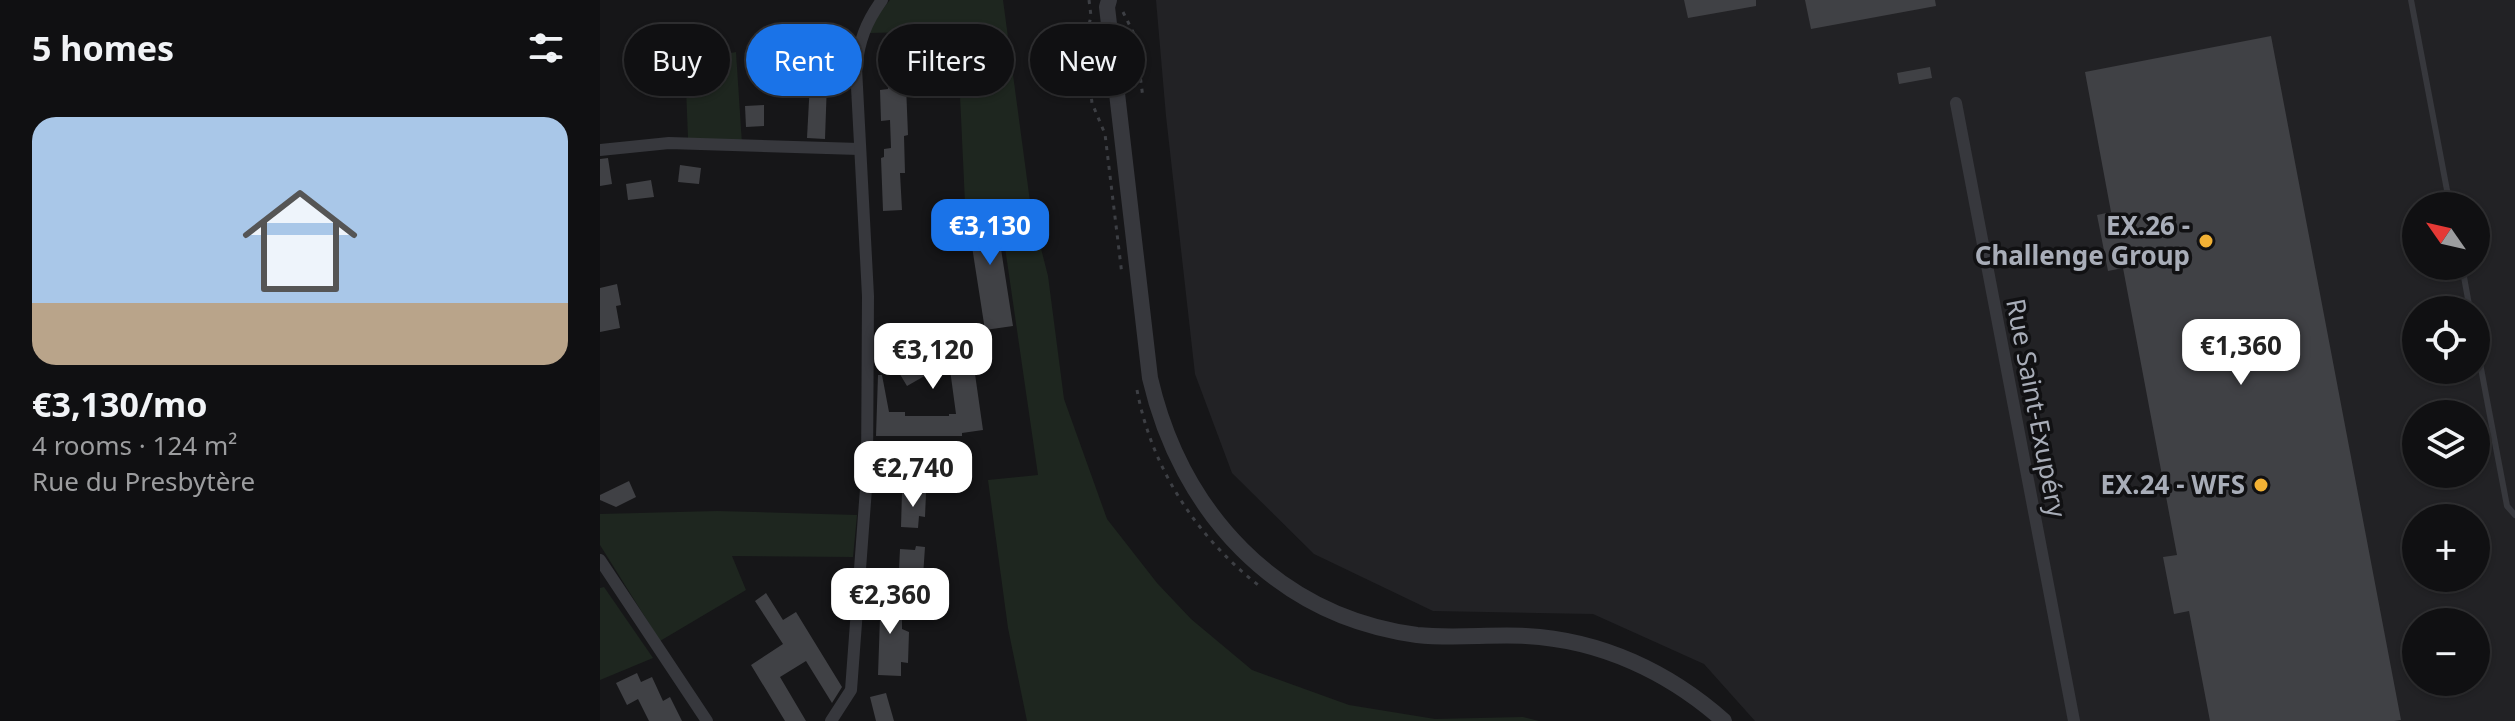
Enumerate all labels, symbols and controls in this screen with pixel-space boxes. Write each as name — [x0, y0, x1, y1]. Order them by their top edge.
chip: Buy — [624, 24, 730, 96]
chip: Rent — [746, 24, 862, 96]
chip: Filters — [878, 24, 1014, 96]
chip: New — [1030, 24, 1145, 96]
text: 5 homes — [32, 25, 174, 71]
icon: filters — [524, 26, 568, 70]
icon: home — [228, 169, 372, 313]
north arrow — [2402, 192, 2490, 280]
map controls — [2402, 192, 2490, 696]
pin: €3,130 — [925, 199, 1055, 267]
text: €3,130 — [949, 207, 1031, 243]
place label: EX.26 - Challenge Group — [1975, 207, 2190, 273]
marker: EX.26 - Challenge Group — [2197, 232, 2215, 250]
street label: Rue Saint-Exupéry — [1998, 295, 2076, 521]
button: locate — [2402, 296, 2490, 384]
pin: €1,360 — [2176, 319, 2306, 387]
pin: €3,120 — [868, 323, 998, 391]
text: €1,360 — [2200, 327, 2282, 363]
text: €3,120 — [892, 331, 974, 367]
text: €3,130/mo — [32, 381, 207, 427]
button: layers — [2402, 400, 2490, 488]
text: 4 rooms · 124 m² — [32, 427, 237, 463]
pin: €2,740 — [848, 441, 978, 509]
text: €2,740 — [872, 449, 954, 485]
text: Rue du Presbytère — [32, 463, 255, 499]
place label: EX.24 - WFS — [2100, 466, 2245, 502]
marker: EX.24 - WFS — [2252, 476, 2270, 494]
button: + — [2402, 504, 2490, 592]
pin: €2,360 — [825, 568, 955, 636]
text: €2,360 — [849, 576, 931, 612]
button: − — [2402, 608, 2490, 696]

